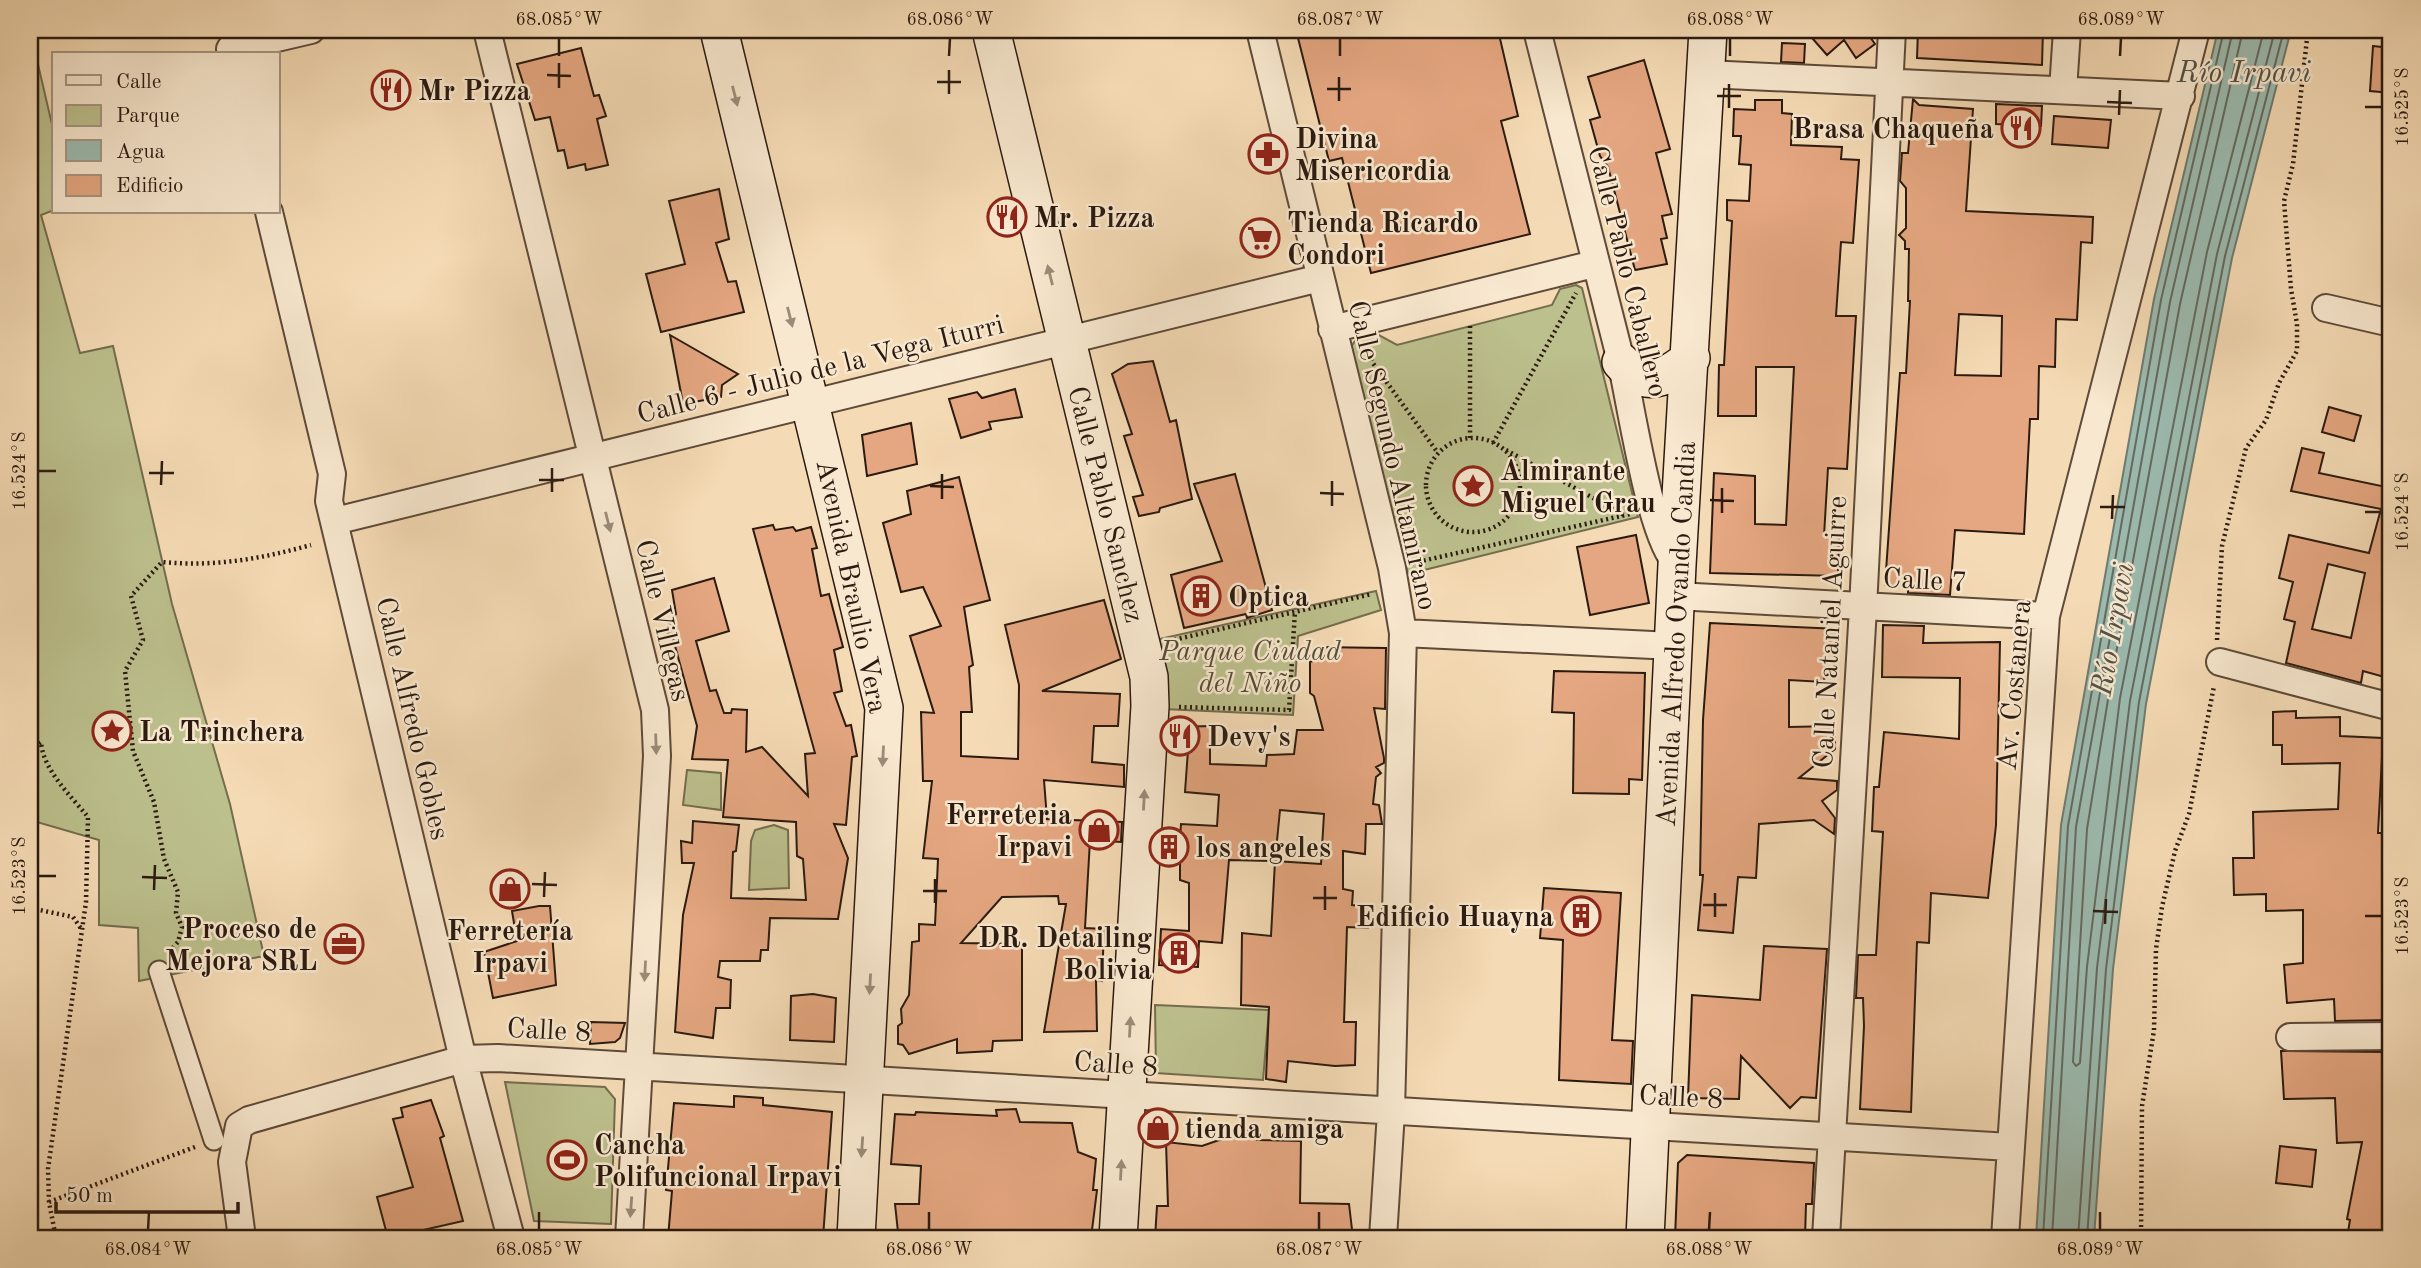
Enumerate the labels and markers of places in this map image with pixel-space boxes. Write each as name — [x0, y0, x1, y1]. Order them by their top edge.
restaurant icon: Mr Pizza — [370, 69, 412, 111]
place label: Mr Pizza — [418, 79, 531, 107]
restaurant icon: Brasa Chaqueña — [2000, 107, 2042, 149]
place label: Brasa Chaqueña — [1792, 117, 1994, 145]
place label: Divina Misericordia — [1295, 127, 1451, 187]
pharmacy icon: Divina Misericordia — [1247, 133, 1289, 175]
restaurant icon: Mr. Pizza — [986, 196, 1028, 238]
place label: Mr. Pizza — [1034, 206, 1155, 234]
place label: Tienda Ricardo Condori — [1287, 211, 1479, 271]
supermarket icon: Tienda Ricardo Condori — [1239, 217, 1281, 259]
place label: Almirante Miguel Grau — [1500, 459, 1656, 519]
place icon: Almirante Miguel Grau — [1452, 465, 1494, 507]
building icon: Optica — [1180, 575, 1222, 617]
place label: Optica — [1228, 585, 1309, 613]
place icon: La Trinchera — [91, 710, 133, 752]
restaurant icon: Devy's — [1159, 715, 1201, 757]
place label: La Trinchera — [139, 720, 304, 748]
place label: Devy's — [1207, 725, 1291, 753]
place label: Ferreteria Irpavi — [946, 803, 1072, 863]
shop icon: Ferreteria Irpavi — [1078, 809, 1120, 851]
building icon: los angeles — [1148, 826, 1190, 868]
place label: los angeles — [1196, 836, 1331, 864]
shop icon: Ferretería Irpavi — [489, 868, 531, 910]
building icon: Edificio Huayna — [1560, 895, 1602, 937]
place label: Edificio Huayna — [1356, 905, 1554, 933]
place label: Proceso de Mejora SRL — [165, 917, 317, 977]
place label: Ferretería Irpavi — [447, 919, 573, 979]
office icon: Proceso de Mejora SRL — [323, 923, 365, 965]
place label: DR. Detailing Bolivia — [978, 926, 1152, 986]
building icon: DR. Detailing Bolivia — [1158, 932, 1200, 974]
shop icon: tienda amiga — [1137, 1107, 1179, 1149]
place label: tienda amiga — [1185, 1117, 1344, 1145]
place label: Cancha Polifuncional Irpavi — [594, 1133, 841, 1193]
sports icon: Cancha Polifuncional Irpavi — [546, 1139, 588, 1181]

